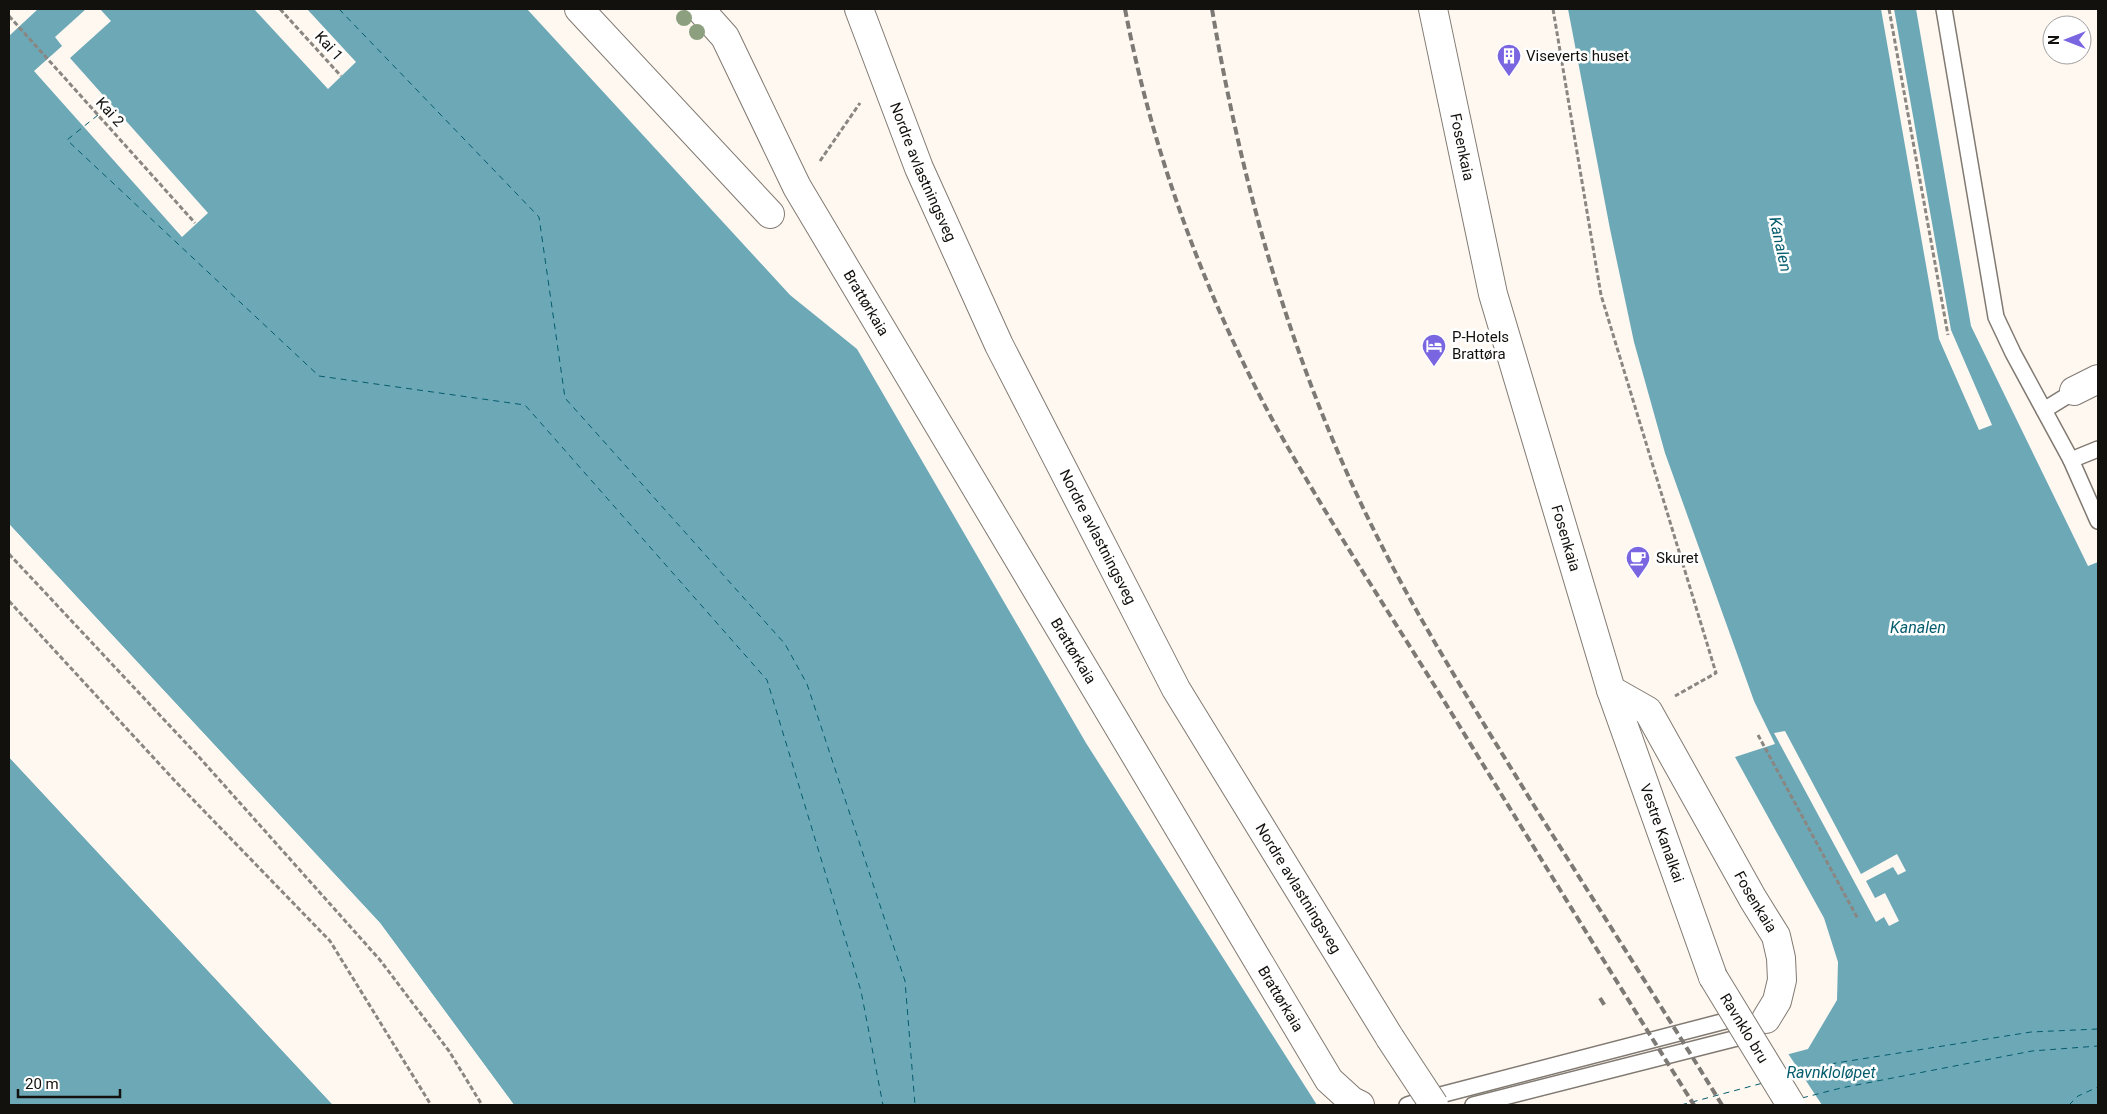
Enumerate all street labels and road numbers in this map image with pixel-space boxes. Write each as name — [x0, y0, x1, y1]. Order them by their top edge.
street label: Kai 1 — [311, 28, 347, 64]
street label: Kai 2 — [92, 94, 128, 130]
street label: Nordre avlastningsveg — [886, 100, 960, 244]
street label: Fosenkaia — [1446, 112, 1478, 182]
street label: Brattørkaia — [840, 267, 893, 339]
street label: Nordre avlastningsveg — [1056, 466, 1140, 607]
street label: Fosenkaia — [1547, 503, 1584, 573]
street label: Brattørkaia — [1047, 615, 1100, 687]
street label: Vestre Kanalkai — [1636, 781, 1688, 885]
street label: Nordre avlastningsveg — [1252, 820, 1345, 957]
street label: Fosenkaia — [1730, 868, 1781, 936]
street label: Brattørkaia — [1254, 963, 1307, 1035]
street label: Ravnklo bru — [1716, 990, 1772, 1066]

